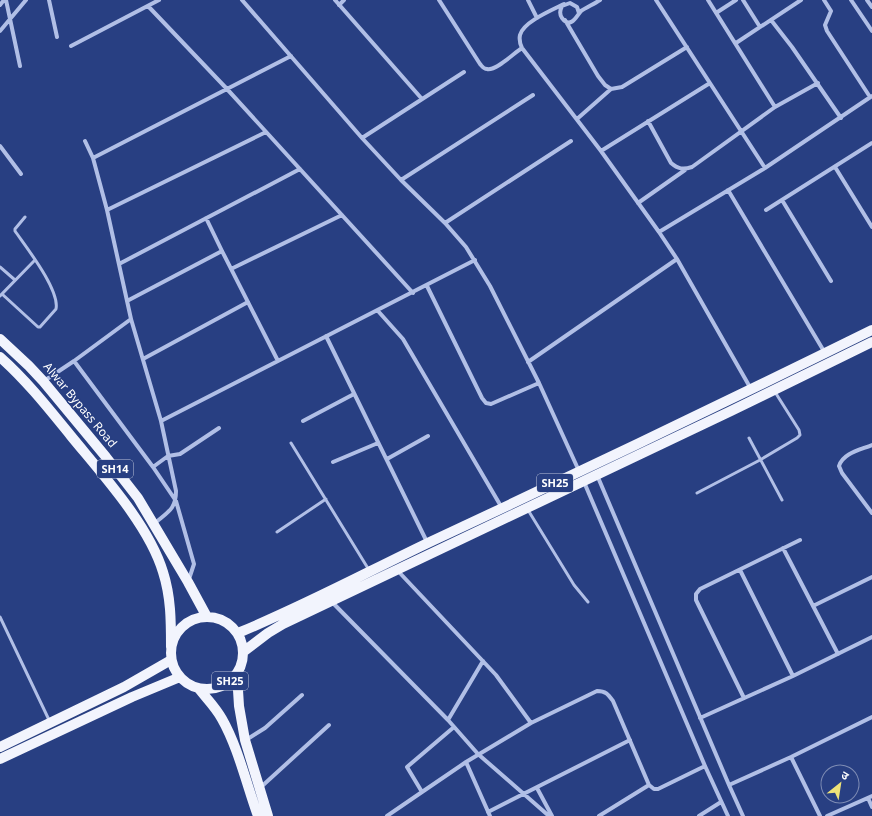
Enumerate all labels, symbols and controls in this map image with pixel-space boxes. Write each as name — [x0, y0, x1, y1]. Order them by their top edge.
street label: Alwar Bypass Road — [40, 358, 121, 451]
road number: SH14 — [97, 460, 133, 478]
road number: SH25 — [537, 474, 573, 492]
road number: SH25 — [212, 672, 248, 690]
north arrow — [820, 764, 860, 804]
text: उ — [839, 767, 852, 783]

